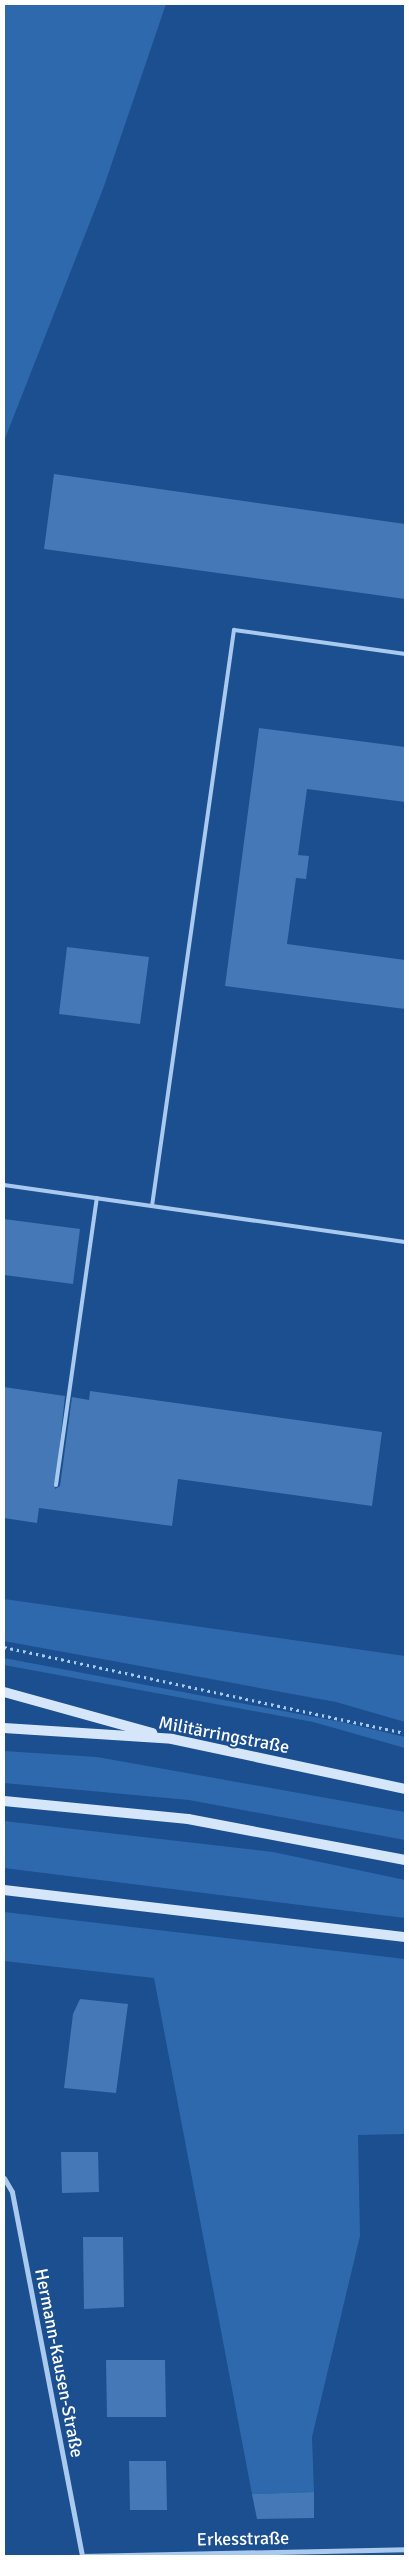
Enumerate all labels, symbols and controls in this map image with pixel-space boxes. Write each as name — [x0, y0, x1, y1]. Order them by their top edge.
street label: Militärringstraße — [157, 1712, 291, 1758]
street label: Hermann-Kausen-Straße — [30, 2267, 88, 2459]
street label: Erkesstraße — [197, 2527, 289, 2551]

